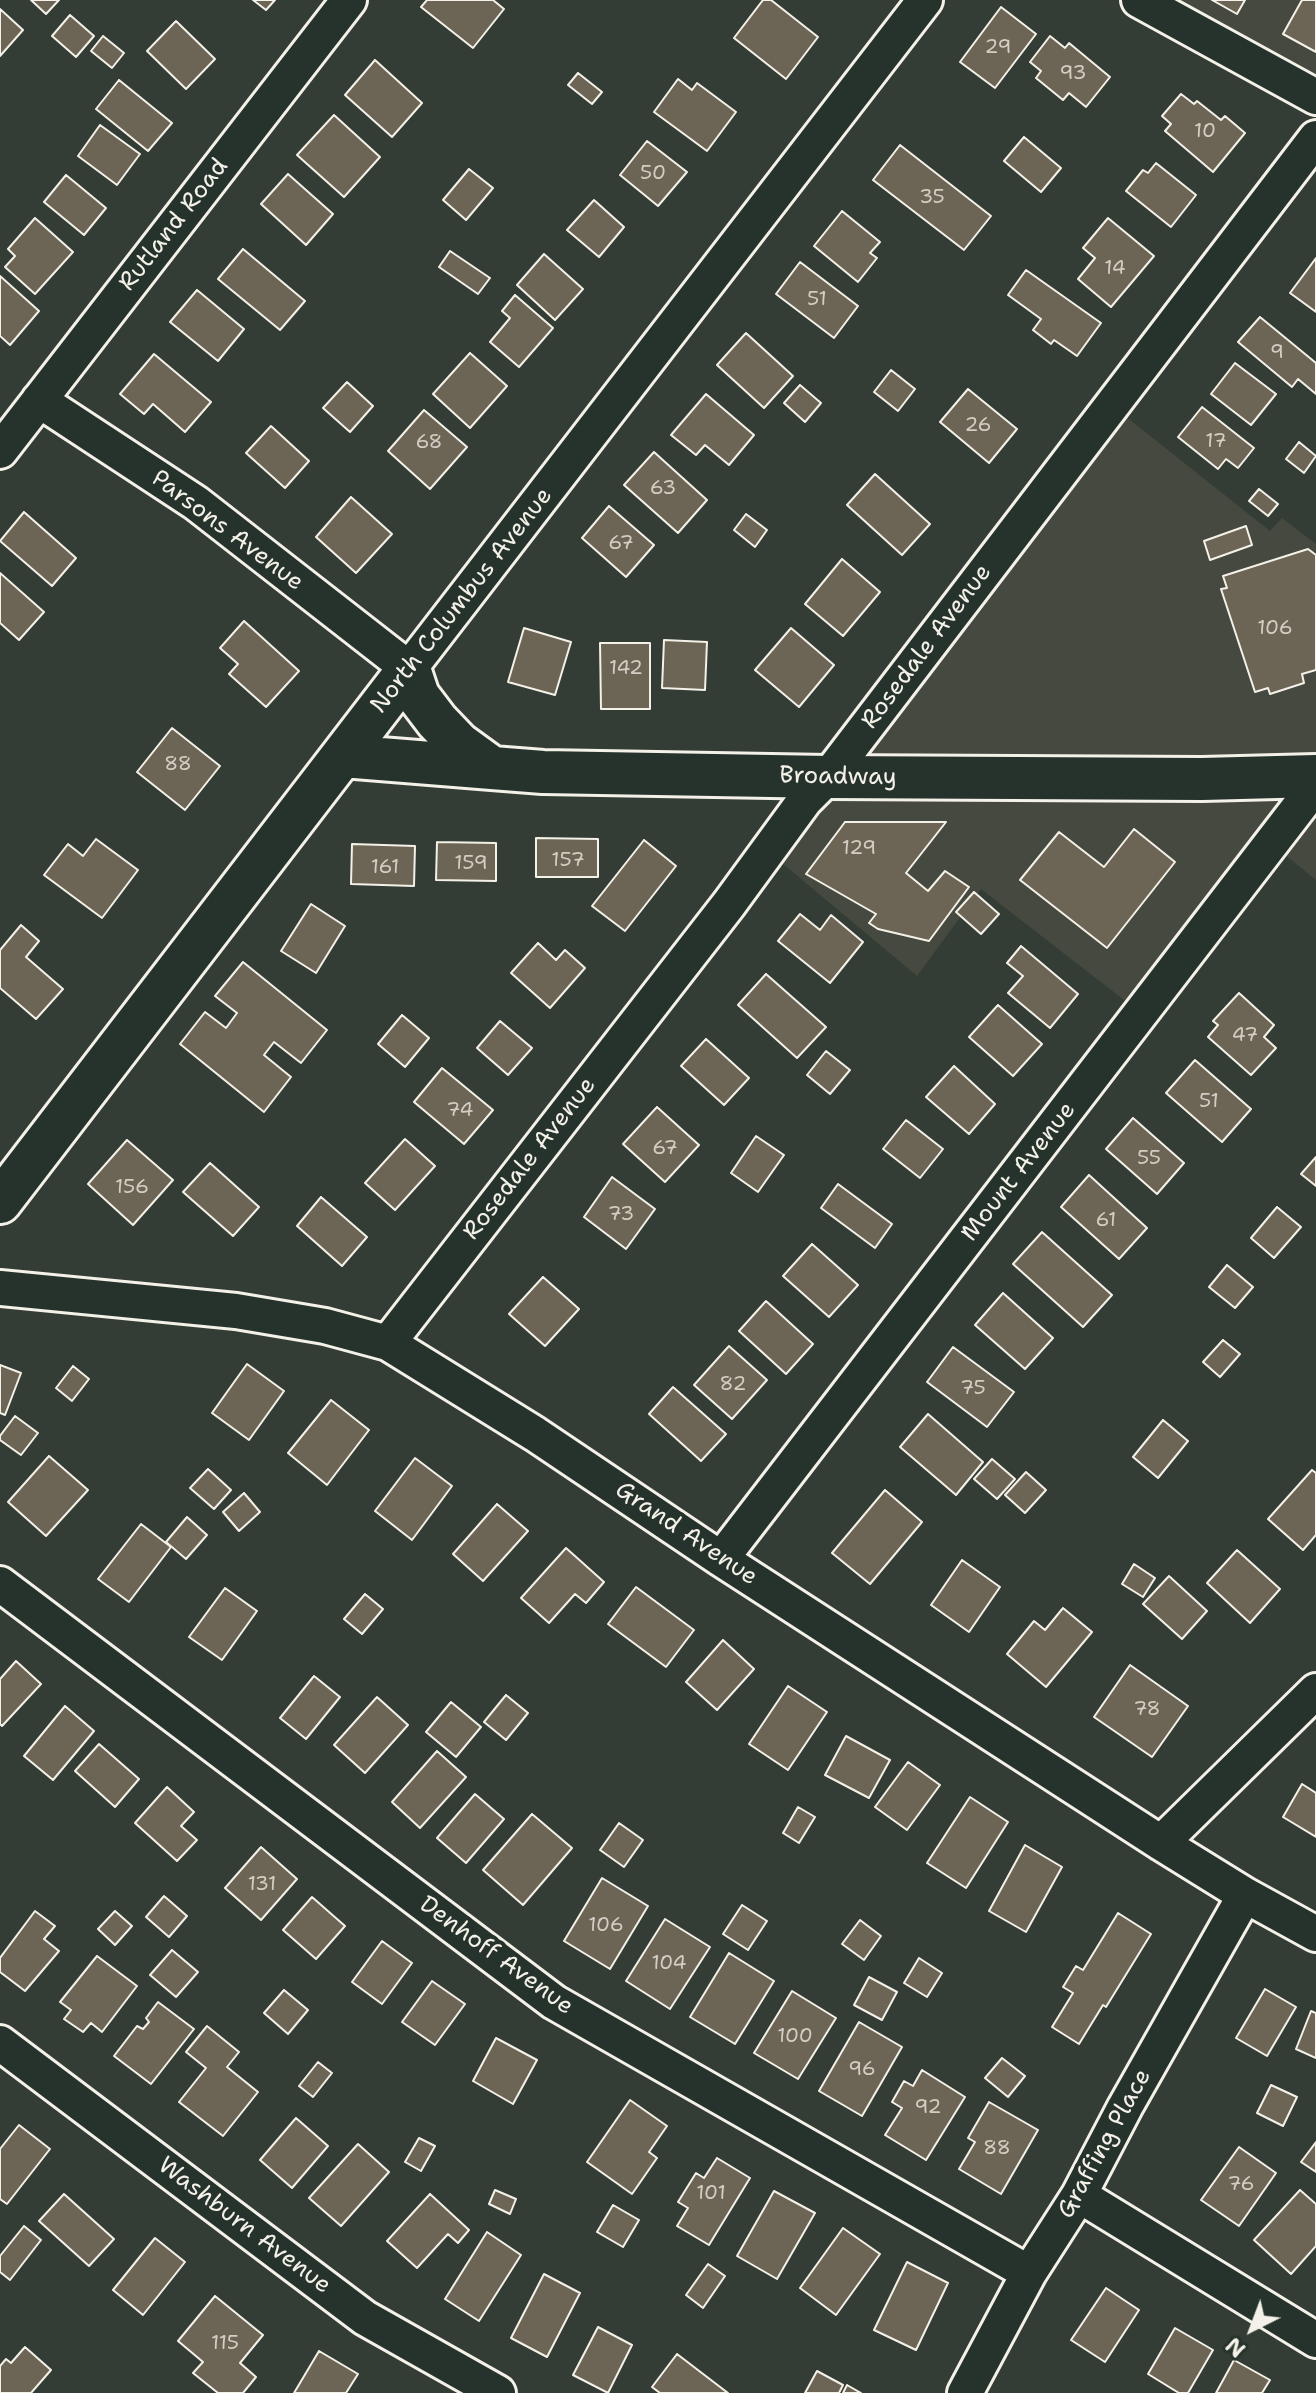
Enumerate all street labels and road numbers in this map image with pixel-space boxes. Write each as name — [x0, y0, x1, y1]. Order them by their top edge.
street label: Rutland Road — [113, 153, 235, 297]
street label: Parsons Avenue — [145, 464, 309, 598]
street label: North Columbus Avenue — [365, 482, 559, 720]
street label: Rosedale Avenue — [856, 559, 998, 735]
street label: Broadway — [779, 762, 897, 792]
street label: Rosedale Avenue — [458, 1072, 602, 1246]
street label: Mount Avenue — [956, 1097, 1082, 1247]
street label: Grand Avenue — [609, 1476, 763, 1592]
street label: Denhoff Avenue — [413, 1891, 579, 2021]
street label: Graffing Place — [1052, 2064, 1158, 2224]
street label: Washburn Avenue — [152, 2152, 336, 2300]

